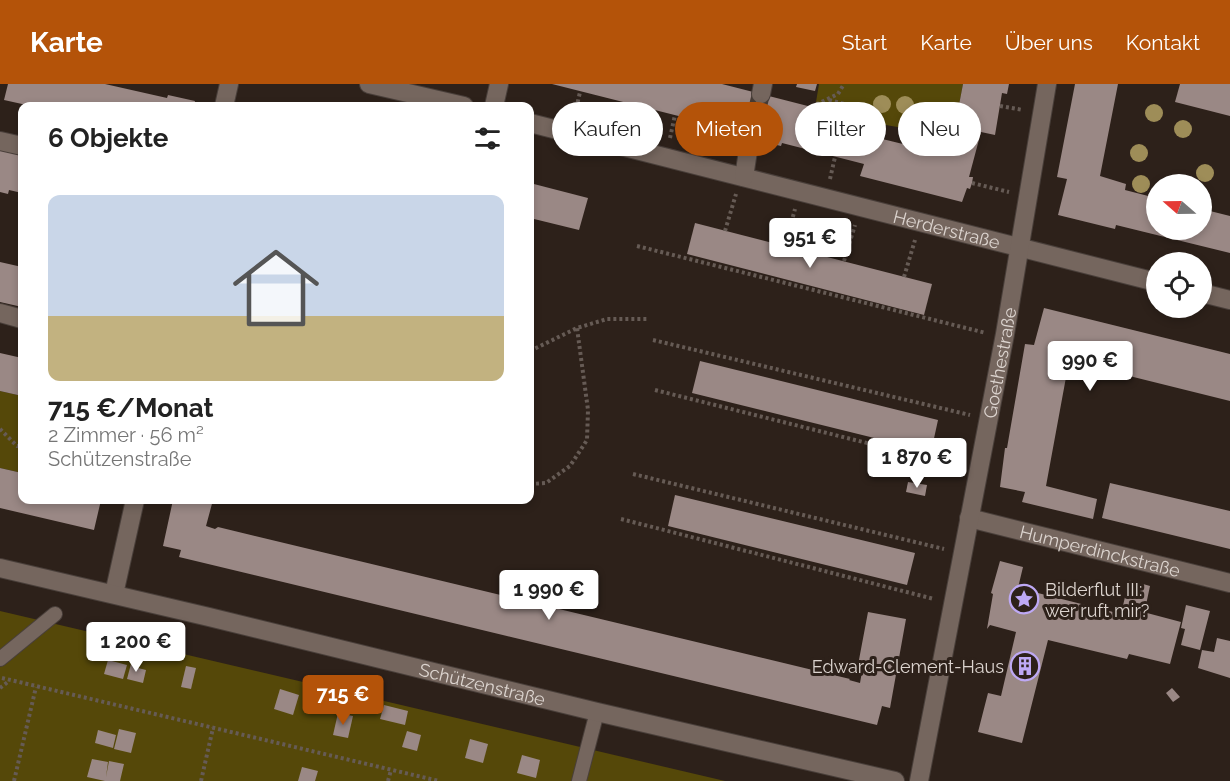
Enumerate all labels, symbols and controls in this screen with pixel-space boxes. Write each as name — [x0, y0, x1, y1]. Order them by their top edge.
text: Karte — [30, 26, 103, 59]
text: Start — [842, 30, 887, 55]
text: Karte — [920, 30, 972, 55]
text: Über uns — [1005, 30, 1093, 55]
text: Kontakt — [1126, 30, 1200, 55]
chip: Kaufen — [552, 102, 663, 156]
chip: Mieten — [675, 102, 783, 156]
chip: Filter — [795, 102, 886, 156]
chip: Neu — [898, 102, 981, 156]
icon: filters — [471, 122, 504, 155]
text: 6 Objekte — [48, 123, 168, 153]
north arrow — [1146, 174, 1212, 240]
map controls — [1146, 174, 1212, 318]
street label: Herderstraße — [891, 205, 1003, 253]
pin: 951 € — [768, 218, 852, 269]
text: 951 € — [783, 225, 837, 249]
icon: home — [222, 234, 330, 342]
button: locate — [1146, 252, 1212, 318]
street label: Goethestraße — [979, 305, 1020, 420]
pin: 990 € — [1048, 341, 1132, 392]
text: 990 € — [1062, 348, 1118, 372]
text: 715 €/Monat — [48, 393, 213, 423]
text: 2 Zimmer · 56 m² — [48, 423, 204, 447]
pin: 1 870 € — [862, 438, 972, 489]
text: 1 870 € — [881, 445, 953, 469]
text: Schützenstraße — [48, 447, 191, 471]
street label: Humperdinckstraße — [1018, 521, 1183, 581]
pin: 1 990 € — [494, 570, 604, 621]
text: 1 990 € — [513, 577, 585, 601]
place label: Bilderflut III: wer ruft mir? — [1045, 579, 1149, 621]
place icon: Bilderflut III: wer ruft mir? — [1008, 583, 1040, 615]
pin: 1 200 € — [81, 622, 191, 673]
text: 1 200 € — [100, 629, 172, 653]
building icon: Edward-Clement-Haus — [1009, 650, 1041, 682]
place label: Edward-Clement-Haus — [812, 656, 1004, 677]
street label: Schützenstraße — [417, 658, 548, 710]
pin: 715 € — [301, 675, 385, 726]
text: 715 € — [317, 682, 369, 706]

